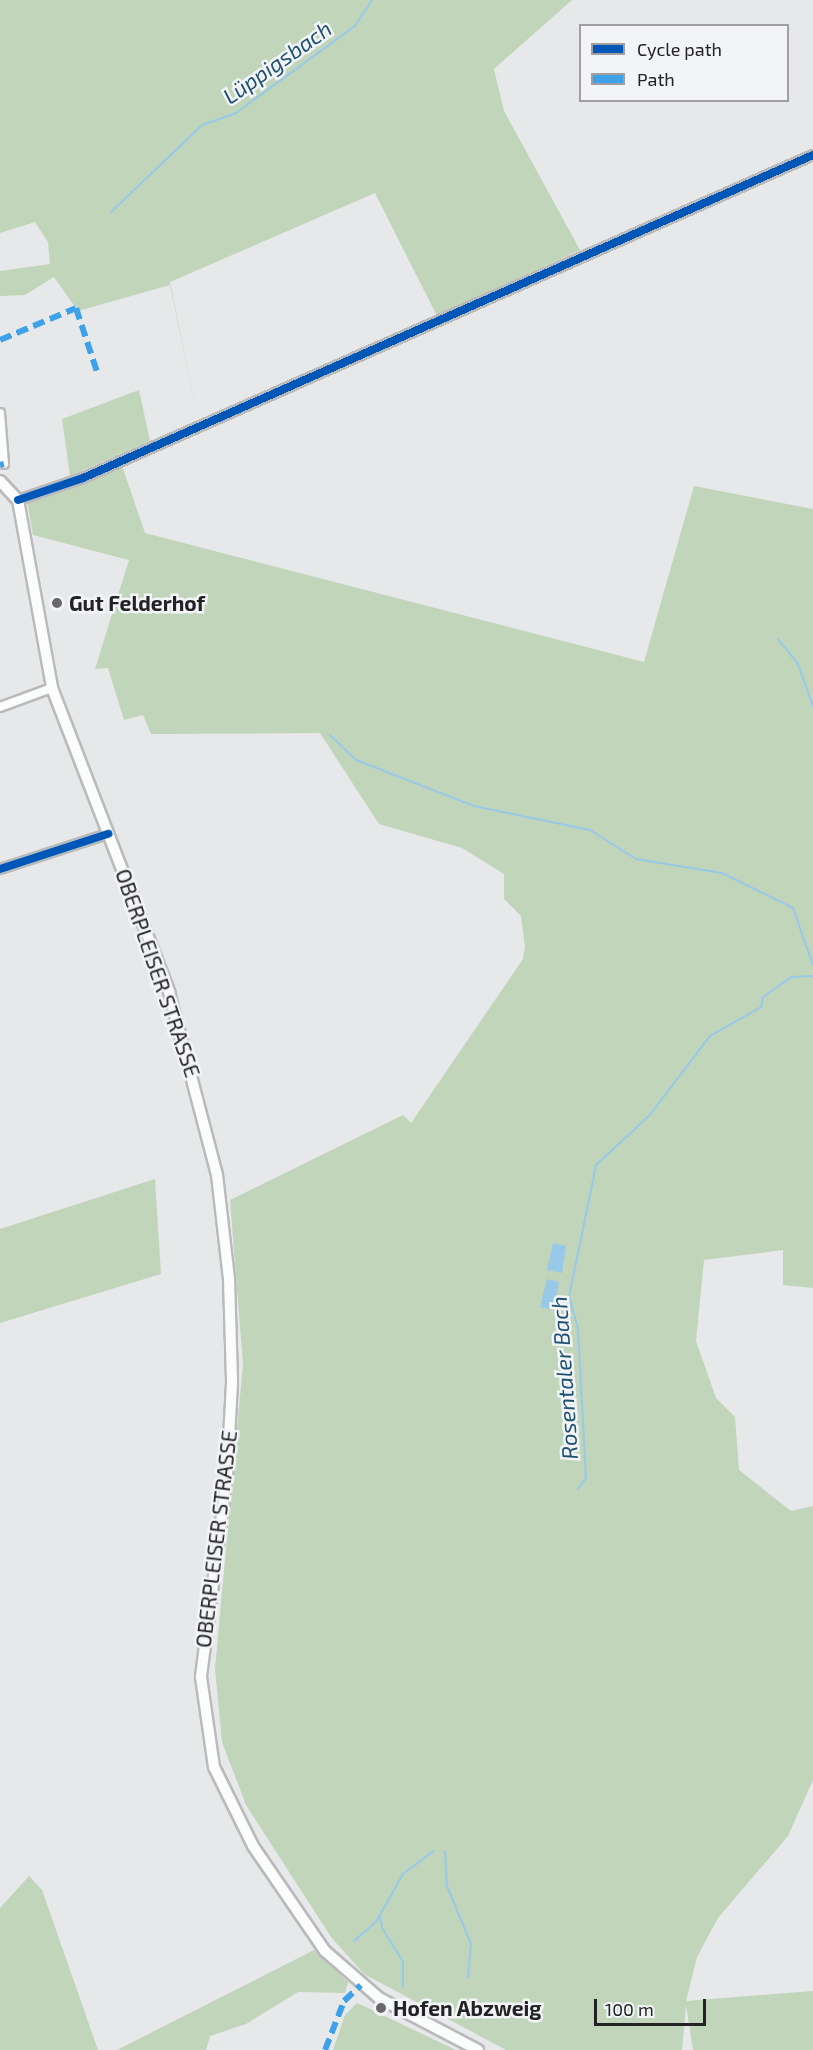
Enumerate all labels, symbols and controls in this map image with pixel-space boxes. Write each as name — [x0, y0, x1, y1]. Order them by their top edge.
water label: Lüppigsbach — [218, 15, 336, 109]
legend — [579, 24, 789, 102]
text: Cycle path — [637, 38, 722, 60]
text: Path — [637, 68, 675, 90]
place label: Gut Felderhof — [69, 590, 205, 616]
marker: Gut Felderhof — [50, 596, 64, 610]
street label: OBERPLEISER STRASSE — [110, 865, 206, 1081]
water label: Rosentaler Bach — [545, 1295, 583, 1461]
street label: OBERPLEISER STRASSE — [190, 1429, 242, 1649]
scale bar — [597, 1987, 710, 2025]
place label: Hofen Abzweig — [393, 1995, 542, 2021]
text: 100 m — [605, 1998, 654, 2020]
marker: Hofen Abzweig — [374, 2001, 388, 2015]

